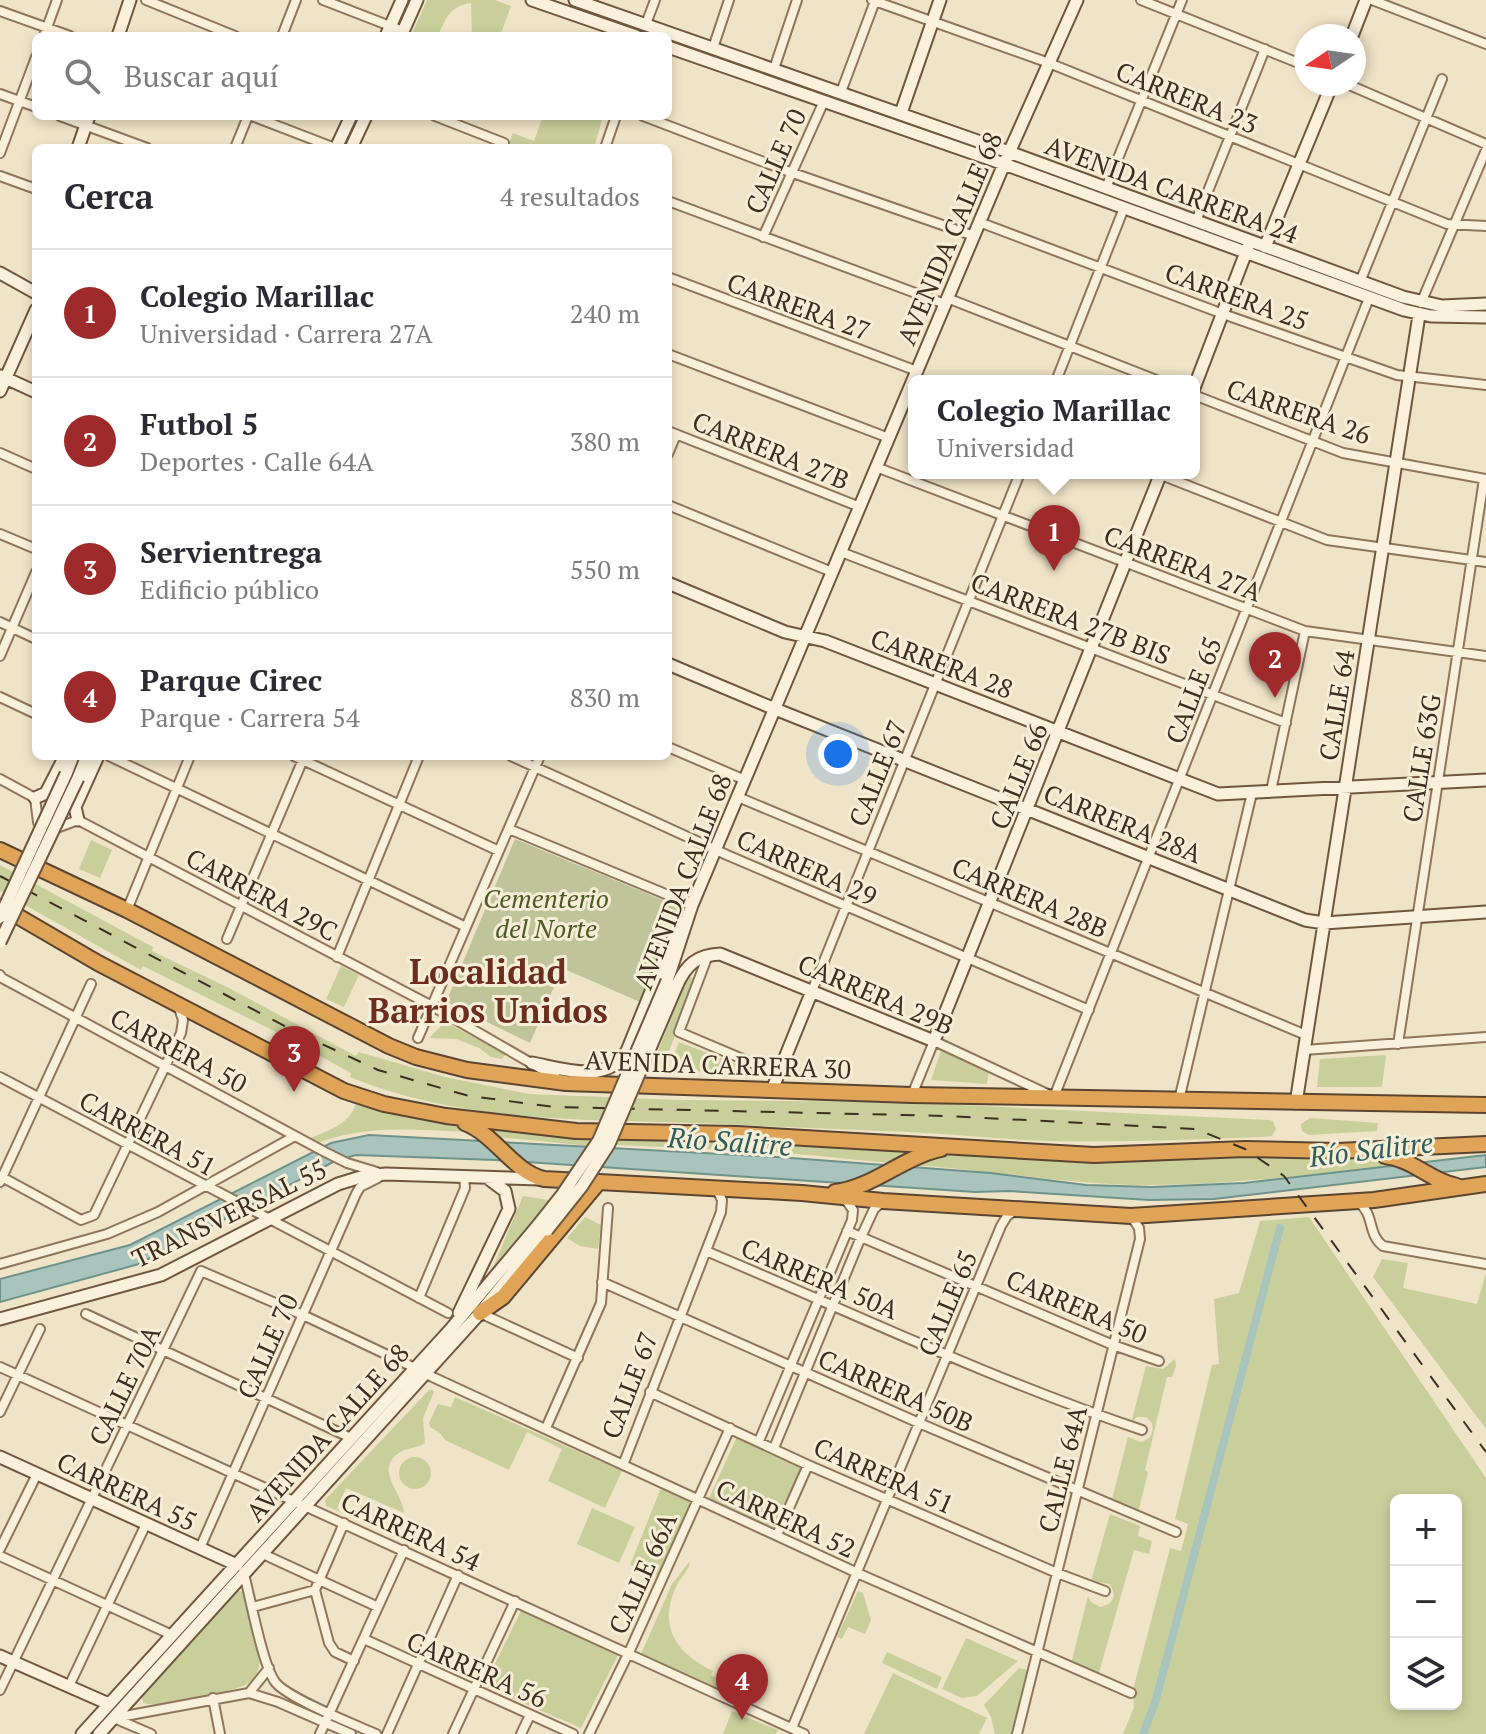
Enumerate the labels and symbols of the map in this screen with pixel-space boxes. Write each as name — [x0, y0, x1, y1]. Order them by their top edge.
north arrow — [1294, 24, 1366, 96]
street label: CARRERA 23 — [1111, 53, 1263, 141]
street label: CALLE 70 — [737, 103, 813, 219]
street label: AVENIDA CALLE 68 — [889, 126, 1009, 350]
street label: AVENIDA CARRERA 24 — [1041, 127, 1303, 251]
street label: CARRERA 25 — [1161, 254, 1313, 338]
street label: CARRERA 27 — [723, 264, 875, 348]
street label: CARRERA 26 — [1223, 371, 1376, 452]
street label: CARRERA 27B — [688, 403, 854, 497]
pin: 1 — [1028, 505, 1080, 571]
street label: CARRERA 27A — [1099, 517, 1267, 609]
street label: CARRERA 27B BIS — [966, 564, 1176, 672]
street label: CARRERA 28 — [866, 620, 1018, 706]
street label: CALLE 65 — [1157, 632, 1229, 748]
pin: 2 — [1249, 632, 1301, 698]
street label: CALLE 64 — [1310, 647, 1362, 763]
street label: CALLE 63G — [1394, 691, 1448, 825]
street label: CALLE 67 — [840, 715, 914, 831]
street label: CALLE 66 — [981, 718, 1055, 834]
your location — [818, 734, 858, 774]
street label: AVENIDA CALLE 68 — [625, 768, 739, 994]
street label: CARRERA 28A — [1039, 776, 1207, 870]
street label: CARRERA 29 — [732, 821, 882, 913]
street label: CARRERA 29C — [180, 840, 344, 948]
street label: CARRERA 28B — [947, 849, 1113, 945]
park label: Cementerio del Norte — [483, 881, 609, 945]
street label: CARRERA 29B — [793, 946, 959, 1042]
district label: Localidad Barrios Unidos — [368, 949, 608, 1033]
street label: CARRERA 50 — [105, 1000, 253, 1100]
pin: 3 — [268, 1026, 320, 1092]
street label: AVENIDA CARRERA 30 — [584, 1042, 852, 1086]
street label: CARRERA 51 — [74, 1083, 222, 1183]
water label: Río Salitre — [666, 1118, 794, 1164]
water label: Río Salitre — [1306, 1123, 1435, 1175]
street label: TRANSVERSAL 55 — [126, 1151, 332, 1275]
street label: CARRERA 50A — [736, 1230, 904, 1327]
street label: CALLE 65 — [910, 1245, 984, 1361]
street label: CARRERA 50 — [1001, 1261, 1153, 1351]
street label: CALLE 70 — [229, 1288, 305, 1404]
street label: CALLE 70A — [80, 1319, 168, 1451]
street label: CALLE 67 — [593, 1327, 665, 1443]
street label: AVENIDA CALLE 68 — [238, 1336, 416, 1528]
street label: CARRERA 50B — [813, 1341, 979, 1439]
street label: CALLE 64A — [1030, 1402, 1094, 1536]
street label: CARRERA 51 — [809, 1429, 959, 1521]
street label: CARRERA 55 — [52, 1444, 202, 1538]
street label: CARRERA 52 — [711, 1471, 861, 1565]
street label: CARRERA 54 — [336, 1484, 486, 1578]
street label: CALLE 66A — [600, 1507, 684, 1639]
street label: CARRERA 56 — [402, 1623, 553, 1715]
pin: 4 — [716, 1654, 768, 1720]

